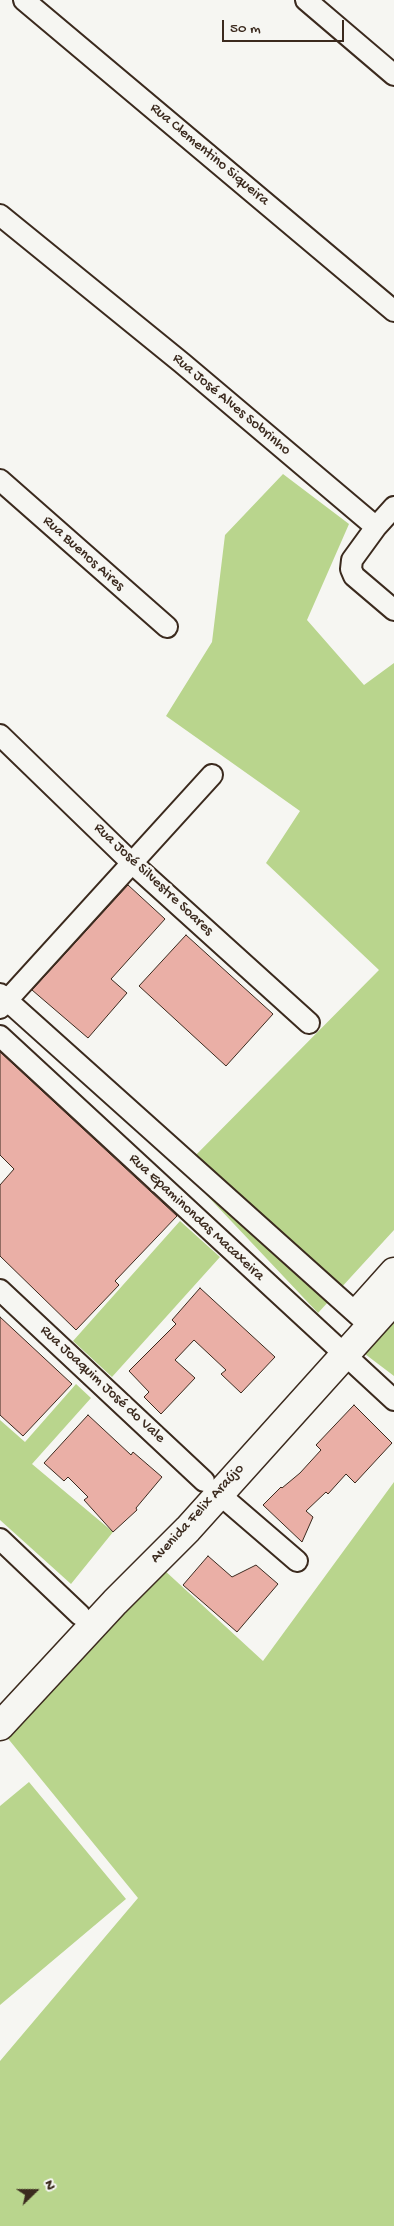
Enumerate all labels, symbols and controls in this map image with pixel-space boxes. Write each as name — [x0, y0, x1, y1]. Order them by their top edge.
scale bar — [224, 10, 346, 42]
text: 50 m — [230, 20, 261, 38]
street label: Rua Clementino Siqueira — [146, 100, 272, 210]
street label: Rua José Alves Sobrinho — [168, 350, 294, 460]
street label: Rua Buenos Aires — [38, 513, 128, 595]
street label: Rua José Silvestre Soares — [89, 820, 217, 940]
street label: Rua Epaminondas Macaxeira — [125, 1151, 267, 1285]
street label: Rua Joaquim José do Vale — [36, 1322, 168, 1448]
street label: Avenida Felix Araújo — [147, 1461, 249, 1567]
north arrow — [10, 2166, 60, 2216]
text: N — [40, 2178, 59, 2193]

